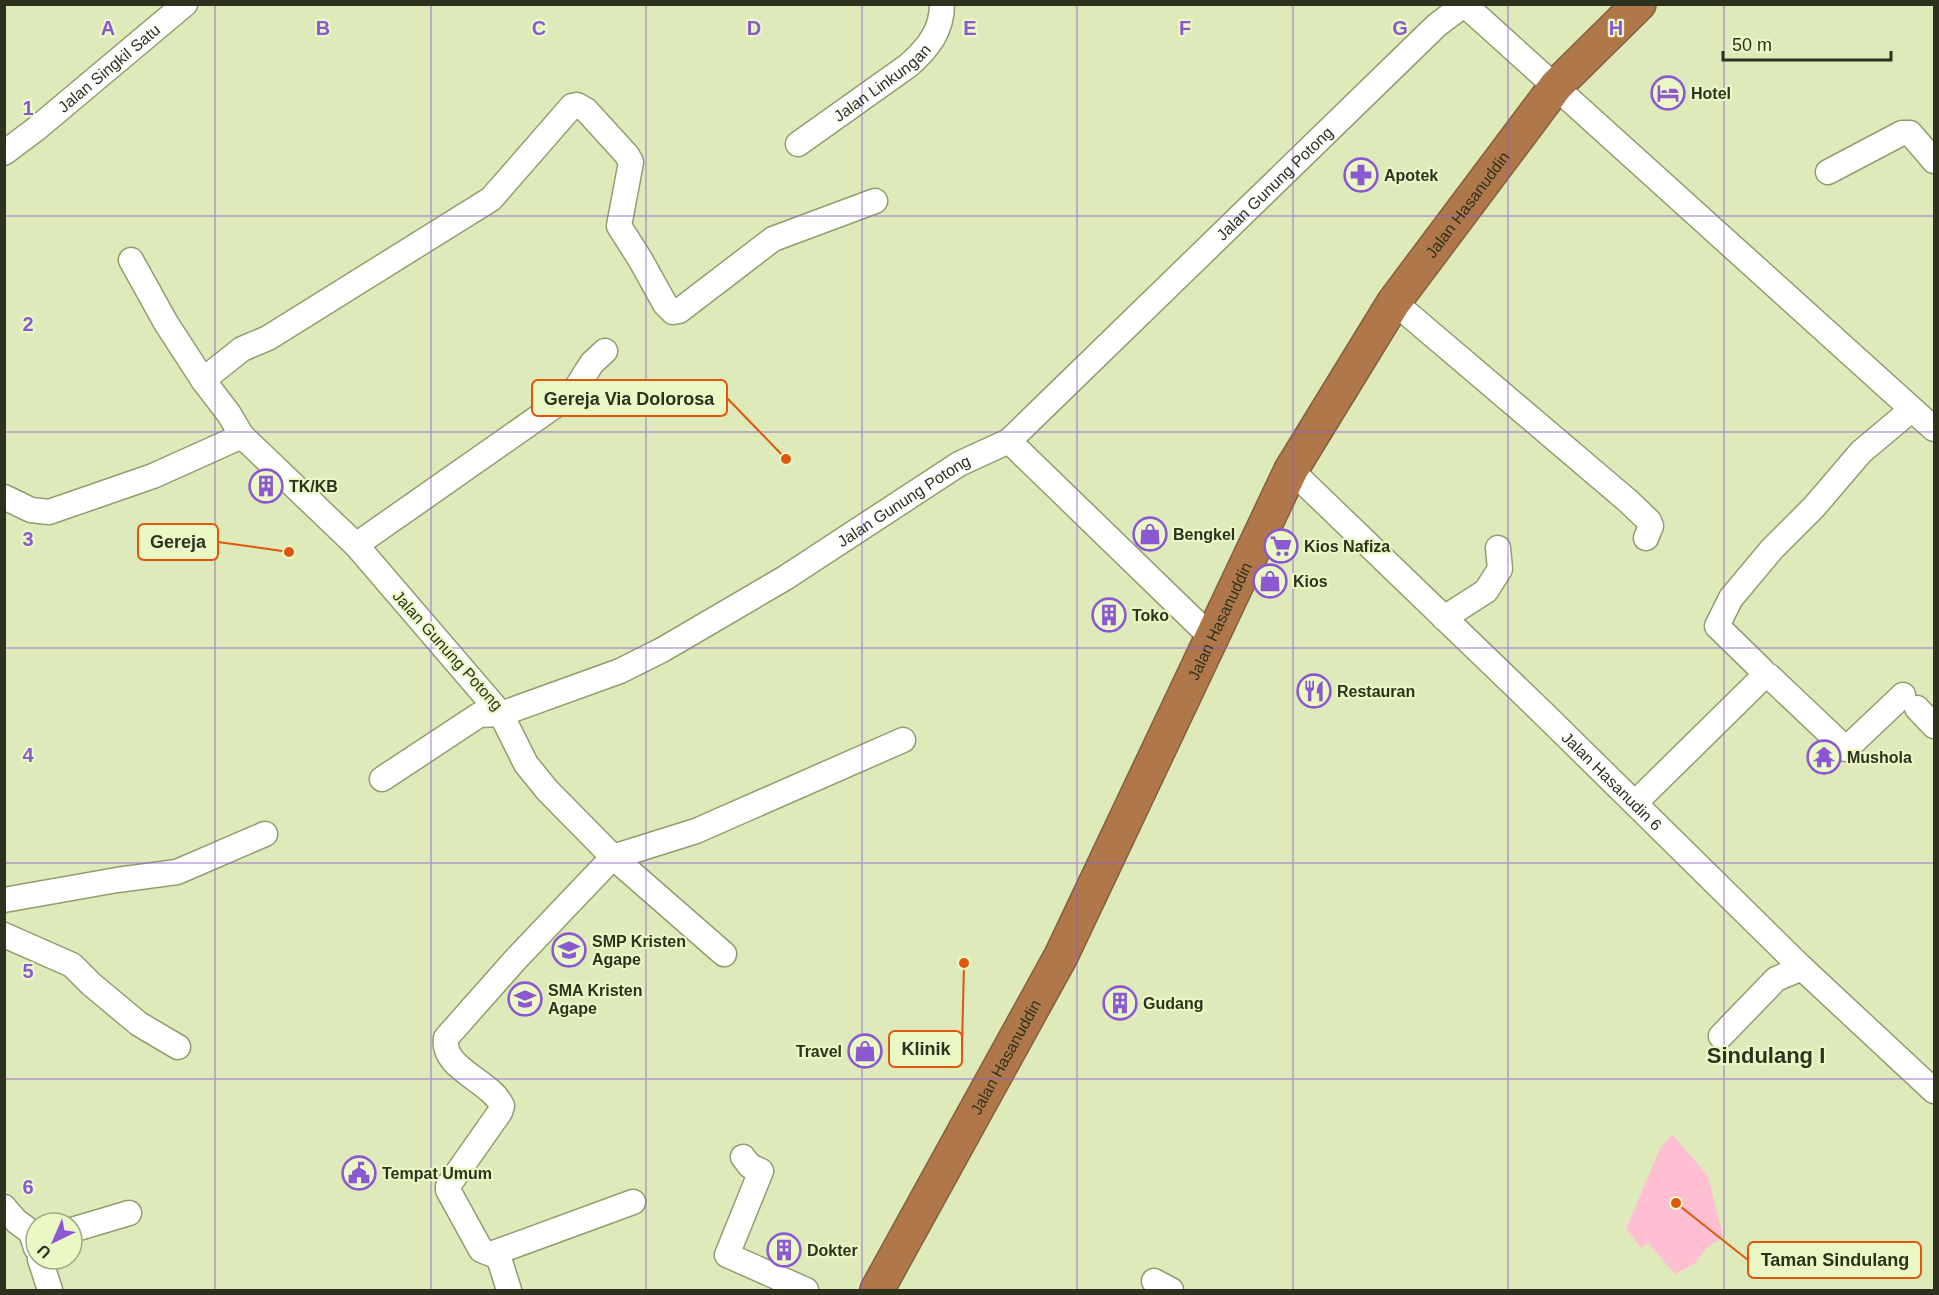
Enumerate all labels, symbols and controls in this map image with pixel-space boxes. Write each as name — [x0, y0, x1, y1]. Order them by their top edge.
text: A — [101, 17, 115, 39]
text: B — [316, 17, 330, 39]
text: C — [532, 17, 546, 39]
text: D — [747, 17, 761, 39]
text: E — [963, 17, 977, 39]
text: F — [1179, 17, 1191, 39]
text: G — [1392, 17, 1408, 39]
text: H — [1609, 17, 1623, 39]
street label: Jalan Singkil Satu — [55, 21, 163, 116]
scale bar — [1723, 24, 1891, 62]
text: 50 m — [1732, 35, 1772, 55]
street label: Jalan Linkungan — [831, 41, 934, 125]
hotel icon: Hotel — [1650, 75, 1686, 111]
place label: Hotel — [1691, 85, 1731, 102]
text: 1 — [22, 97, 34, 119]
street label: Jalan Gunung Potong — [1213, 123, 1336, 244]
street label: Jalan Hasanuddin — [1422, 148, 1513, 261]
pharmacy icon: Apotek — [1343, 157, 1379, 193]
place label: Apotek — [1384, 167, 1438, 184]
text: 2 — [22, 313, 34, 335]
callout: Gereja Via Dolorosa — [532, 380, 727, 416]
text: Gereja Via Dolorosa — [544, 389, 715, 409]
street label: Jalan Gunung Potong — [834, 452, 973, 550]
building icon: TK/KB — [248, 468, 284, 504]
place label: TK/KB — [289, 478, 338, 495]
shop icon: Bengkel — [1132, 516, 1168, 552]
callout: Gereja — [138, 524, 218, 560]
place label: Bengkel — [1173, 526, 1235, 543]
text: 3 — [22, 528, 34, 550]
supermarket icon: Kios Nafiza — [1263, 528, 1299, 564]
text: Gereja — [150, 532, 207, 552]
place label: Kios Nafiza — [1304, 538, 1390, 555]
street label: Jalan Hasanuddin — [1185, 560, 1255, 683]
shop icon: Kios — [1252, 563, 1288, 599]
place label: Kios — [1293, 573, 1328, 590]
street label: Jalan Gunung Potong — [390, 587, 506, 714]
building icon: Toko — [1091, 597, 1127, 633]
place label: Toko — [1132, 607, 1169, 624]
restaurant icon: Restauran — [1296, 673, 1332, 709]
place label: Restauran — [1337, 683, 1415, 700]
street label: Jalan Hasanudin 6 — [1558, 729, 1665, 834]
temple icon: Mushola — [1806, 739, 1842, 775]
text: 4 — [22, 744, 34, 766]
place label: Mushola — [1847, 749, 1912, 766]
school or university icon: SMP Kristen Agape — [551, 932, 587, 968]
place label: SMP Kristen Agape — [592, 933, 686, 968]
text: 5 — [22, 960, 34, 982]
school or university icon: SMA Kristen Agape — [507, 981, 543, 1017]
place label: SMA Kristen Agape — [548, 982, 643, 1017]
building icon: Gudang — [1102, 985, 1138, 1021]
place label: Gudang — [1143, 995, 1203, 1012]
street label: Jalan Hasanuddin — [967, 997, 1044, 1118]
callout: Klinik — [889, 1031, 962, 1067]
shop icon: Travel — [847, 1033, 883, 1069]
text: Klinik — [901, 1039, 951, 1059]
place label: Travel — [796, 1043, 842, 1060]
district label: Sindulang I — [1707, 1043, 1825, 1068]
public building icon: Tempat Umum — [341, 1155, 377, 1191]
place label: Tempat Umum — [382, 1165, 492, 1182]
text: 6 — [22, 1176, 34, 1198]
north arrow — [24, 1211, 84, 1271]
building icon: Dokter — [766, 1232, 802, 1268]
text: U — [34, 1241, 54, 1262]
place label: Dokter — [807, 1242, 858, 1259]
callout: Taman Sindulang — [1748, 1242, 1921, 1278]
text: Taman Sindulang — [1761, 1250, 1909, 1270]

